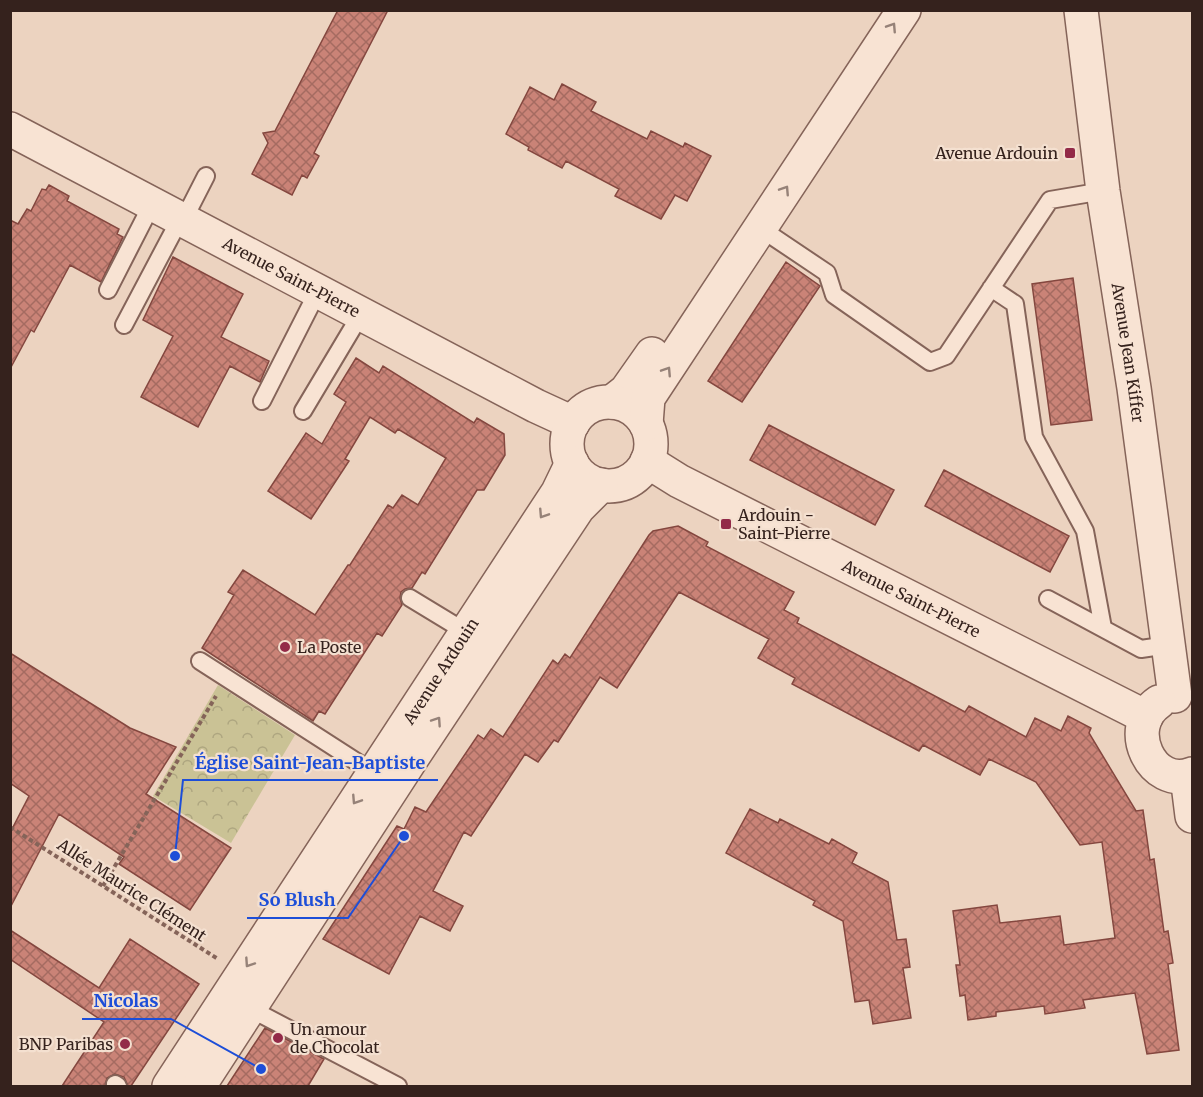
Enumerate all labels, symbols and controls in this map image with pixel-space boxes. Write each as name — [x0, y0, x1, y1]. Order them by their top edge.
one-way arrow — [885, 23, 896, 34]
place label: Avenue Ardouin — [934, 143, 1058, 163]
marker: Avenue Ardouin — [1063, 146, 1077, 160]
one-way arrow — [777, 186, 789, 196]
street label: Avenue Saint-Pierre — [218, 232, 363, 321]
street label: Avenue Jean Kiffer — [1107, 280, 1149, 424]
one-way arrow — [660, 367, 671, 378]
place label: Ardouin - Saint-Pierre — [737, 505, 830, 543]
one-way arrow — [539, 508, 551, 518]
marker: Ardouin - Saint-Pierre — [719, 517, 733, 531]
street label: Avenue Saint-Pierre — [838, 555, 984, 642]
street label: Avenue Ardouin — [398, 614, 483, 729]
place label: La Poste — [297, 637, 361, 657]
marker: La Poste — [278, 640, 292, 654]
one-way arrow — [430, 717, 441, 728]
callout: Église Saint-Jean-Baptiste — [183, 744, 438, 780]
text: Église Saint-Jean-Baptiste — [195, 751, 426, 774]
one-way arrow — [352, 793, 363, 804]
street label: Allée Maurice Clément — [53, 834, 211, 946]
callout: So Blush — [247, 882, 348, 918]
text: So Blush — [259, 888, 335, 911]
one-way arrow — [245, 956, 256, 967]
callout: Nicolas — [82, 983, 171, 1019]
text: Nicolas — [93, 989, 159, 1012]
place label: Un amour de Chocolat — [290, 1019, 380, 1057]
marker: Un amour de Chocolat — [271, 1031, 285, 1045]
place label: BNP Paribas — [19, 1034, 113, 1054]
marker: BNP Paribas — [118, 1037, 132, 1051]

